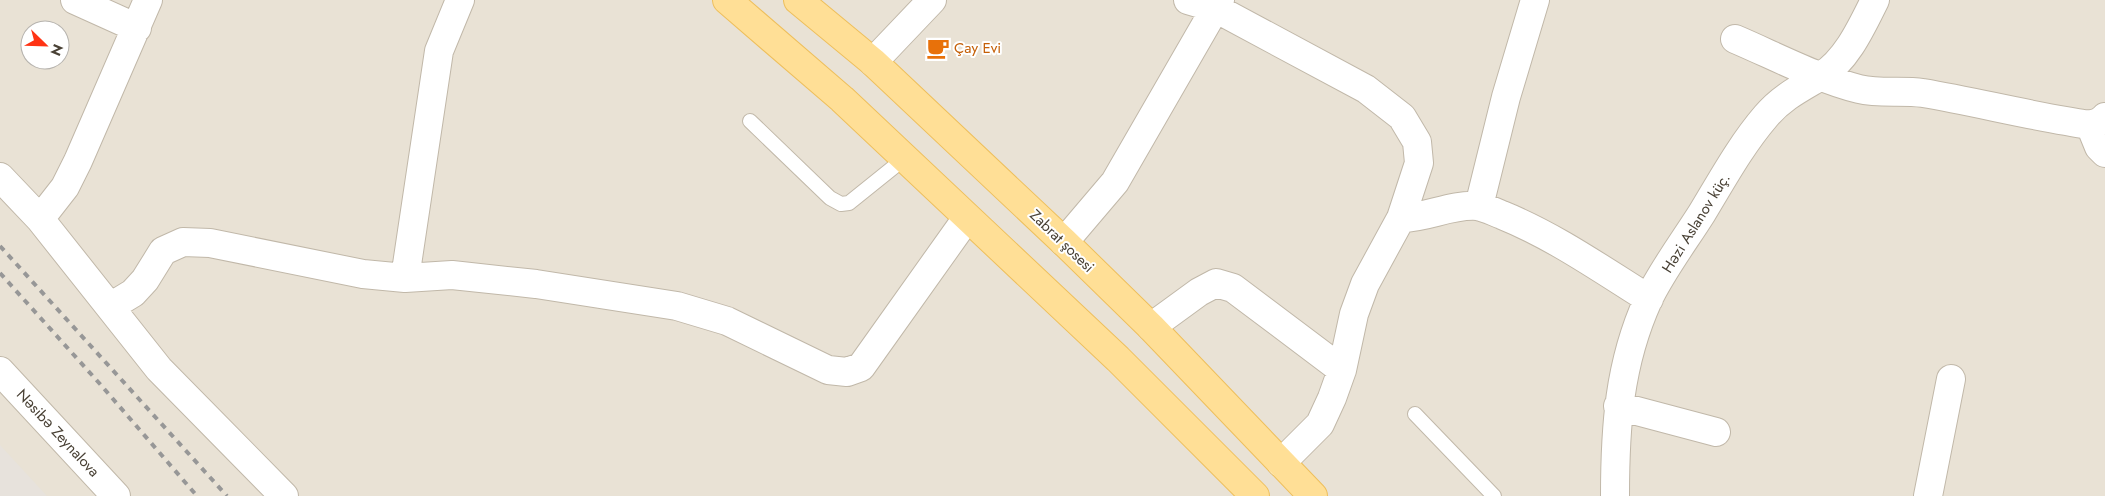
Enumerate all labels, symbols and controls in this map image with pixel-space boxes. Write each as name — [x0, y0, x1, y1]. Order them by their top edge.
north arrow — [20, 20, 70, 70]
cafe icon: Çay Evi — [925, 35, 951, 61]
place label: Çay Evi — [954, 37, 1001, 59]
text: N — [46, 41, 68, 59]
street label: Həzi Aslanov küç. — [1656, 169, 1736, 277]
street label: Zabrat şosesi — [1025, 204, 1099, 278]
street label: Nəsibə Zeynalova — [11, 384, 105, 482]

